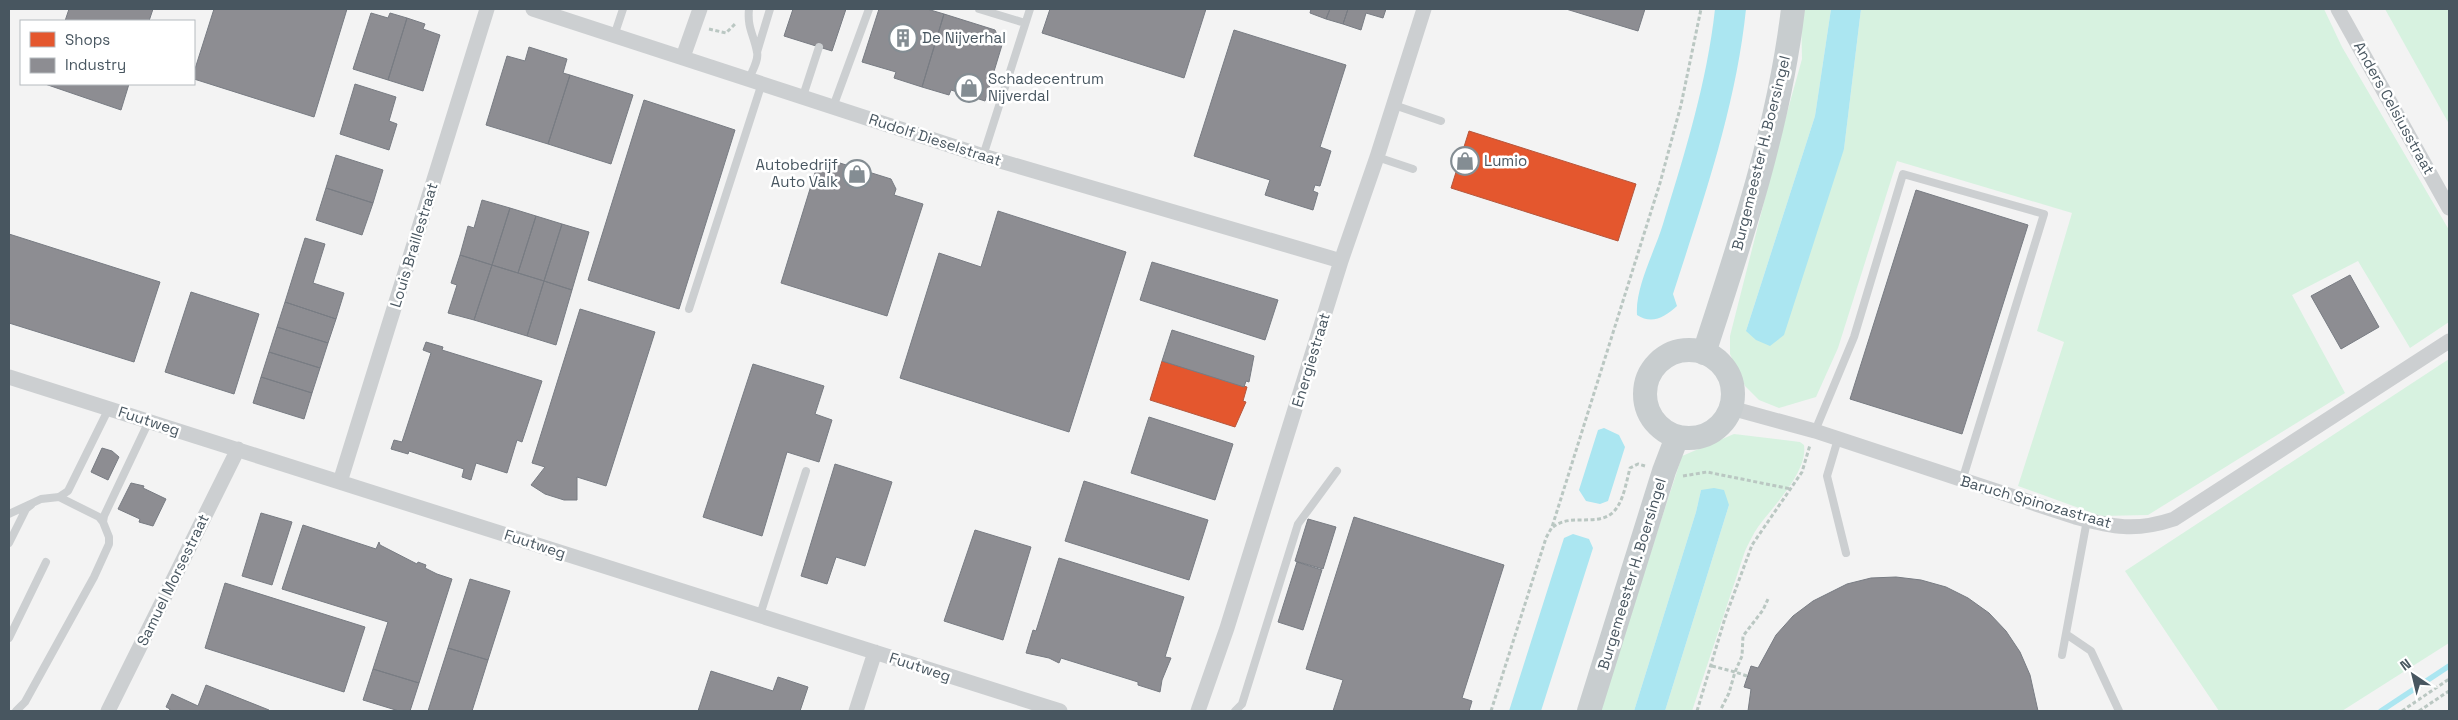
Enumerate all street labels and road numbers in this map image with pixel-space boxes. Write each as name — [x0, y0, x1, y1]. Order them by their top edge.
street label: Anders Celsiusstraat — [2350, 38, 2439, 178]
street label: Burgemeester H. Boersingel — [1727, 54, 1794, 252]
street label: Rudolf Dieselstraat — [866, 109, 1004, 170]
street label: Louis Braillestraat — [385, 180, 442, 310]
street label: Energiestraat — [1287, 310, 1334, 409]
street label: Fuutweg — [116, 402, 182, 439]
street label: Baruch Spinozastraat — [1958, 471, 2114, 532]
street label: Burgemeester H. Boersingel — [1593, 475, 1670, 672]
street label: Samuel Morsestraat — [132, 511, 213, 649]
street label: Fuutweg — [502, 525, 568, 562]
street label: Fuutweg — [887, 648, 953, 685]

